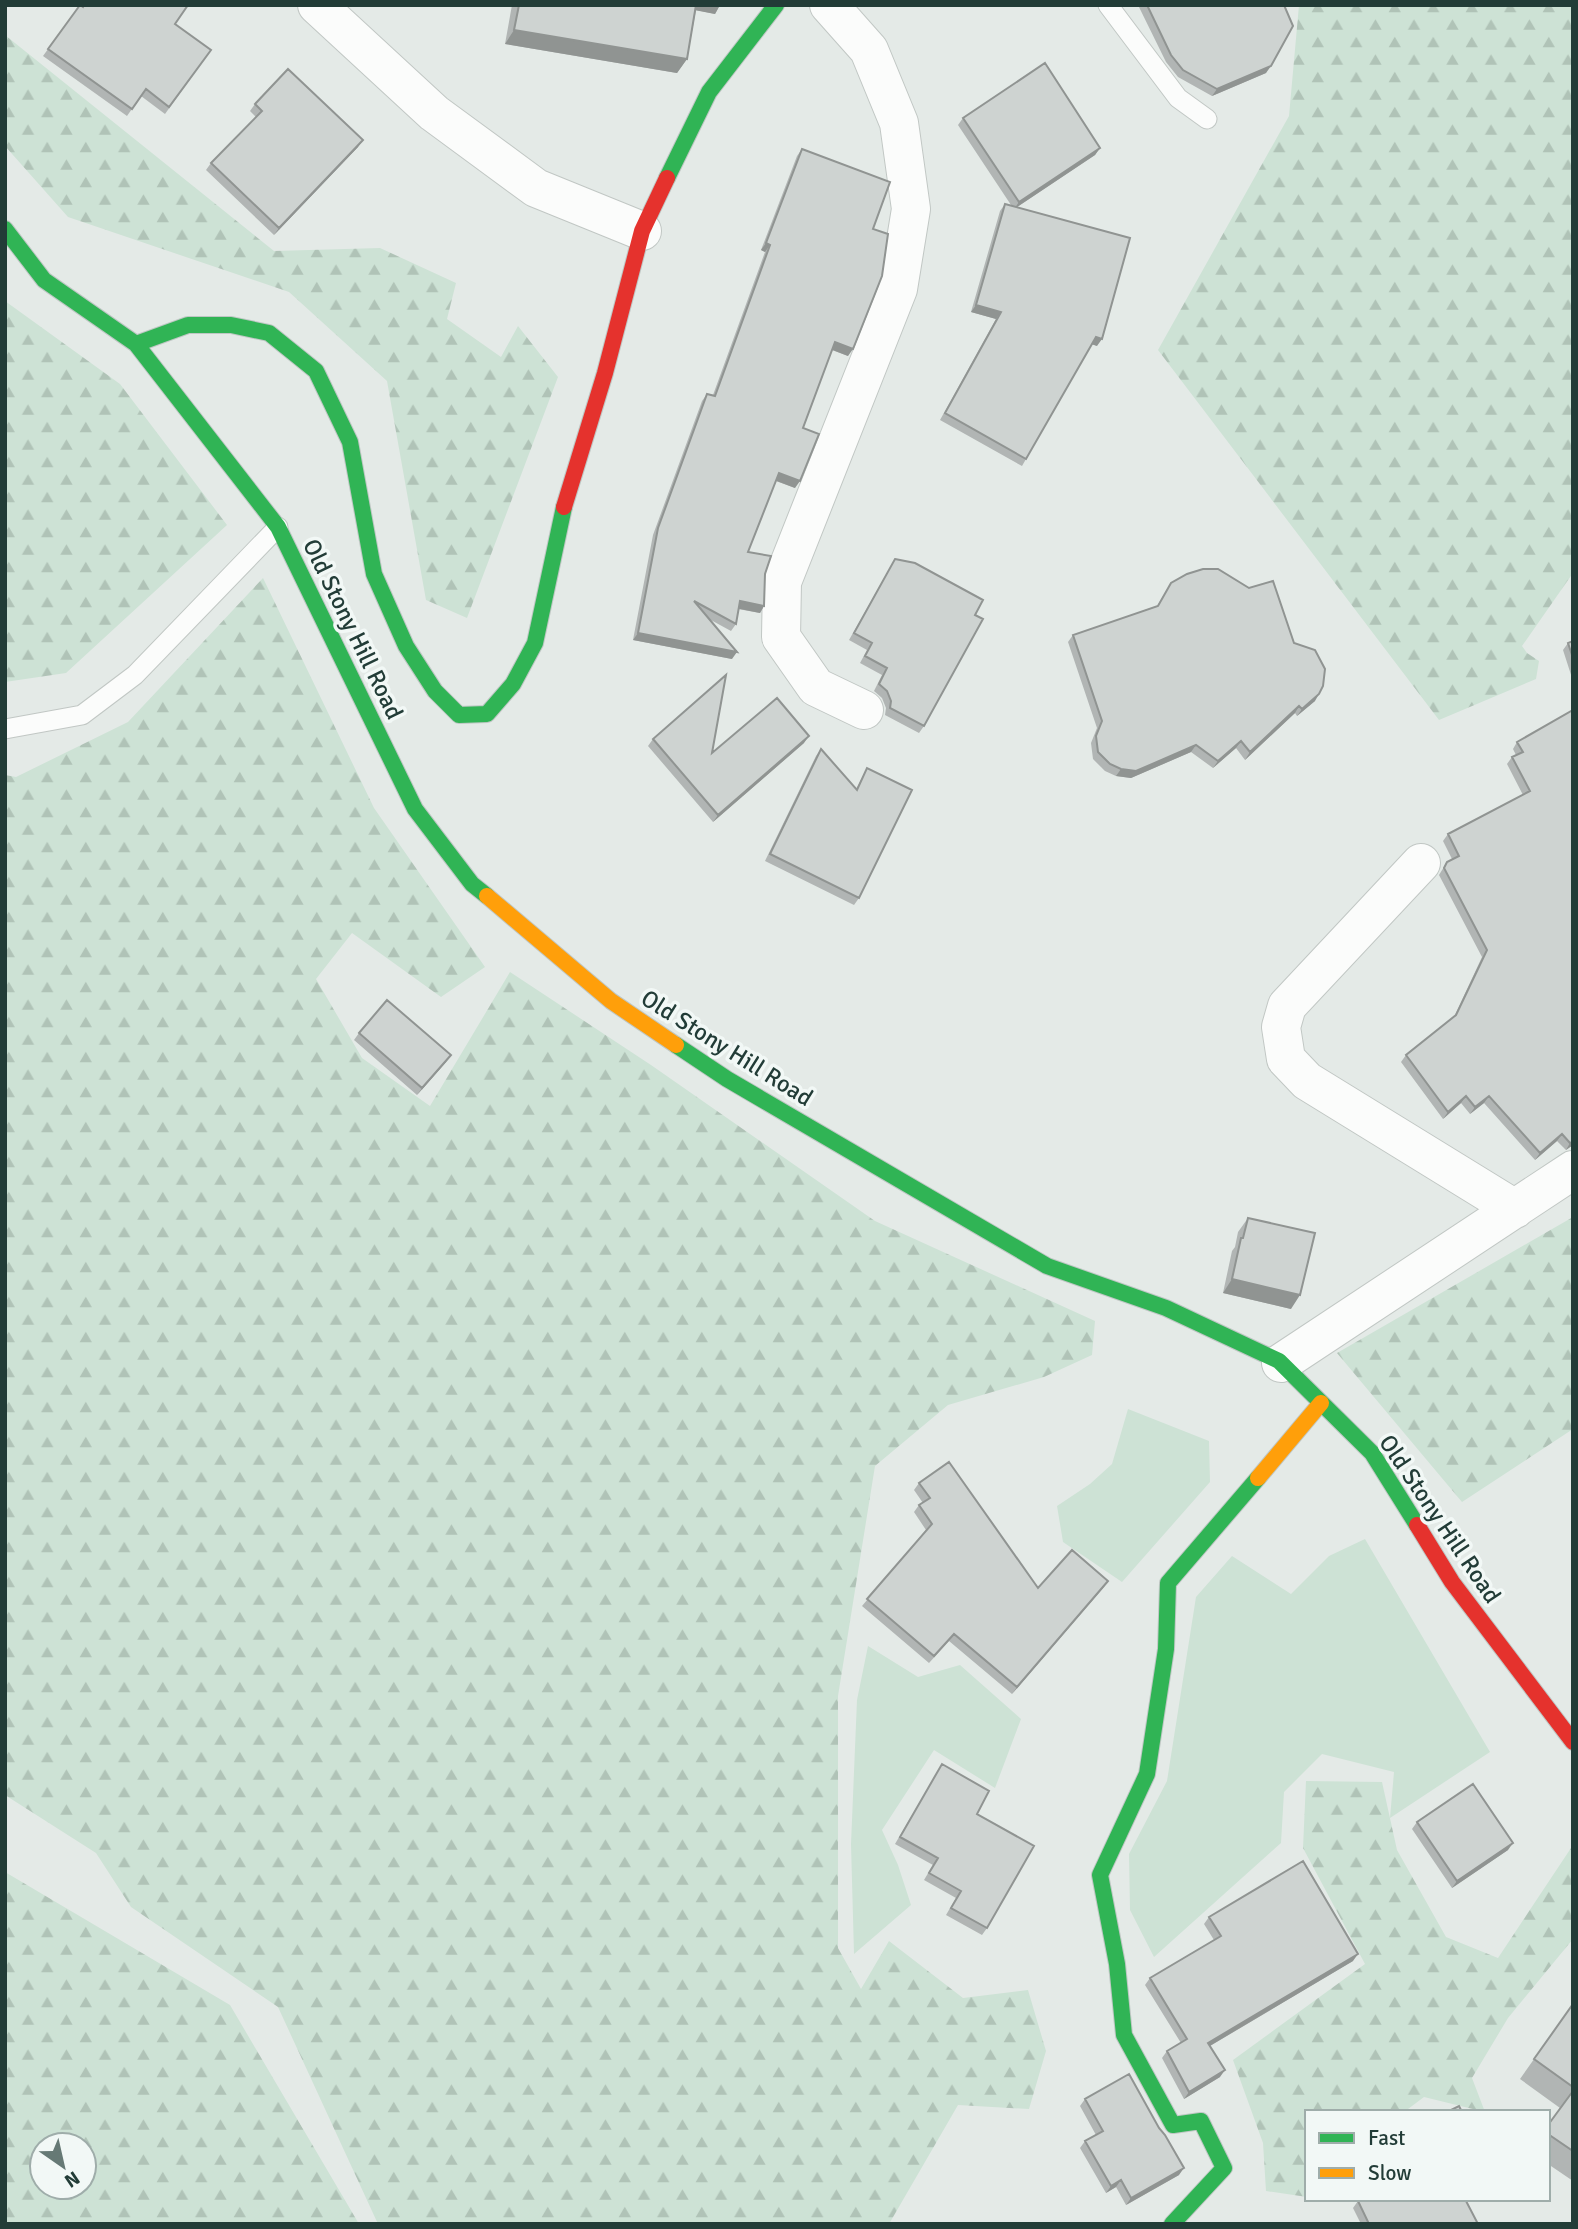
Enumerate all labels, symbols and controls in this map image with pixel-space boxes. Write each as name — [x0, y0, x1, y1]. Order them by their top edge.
street label: Old Stony Hill Road — [296, 534, 410, 724]
street label: Old Stony Hill Road — [635, 983, 819, 1113]
street label: Old Stony Hill Road — [1372, 1429, 1508, 1609]
legend — [1305, 2110, 1550, 2201]
text: Fast — [1368, 2125, 1405, 2151]
north arrow — [28, 2131, 98, 2201]
text: Slow — [1368, 2160, 1412, 2186]
text: N — [60, 2166, 84, 2193]

